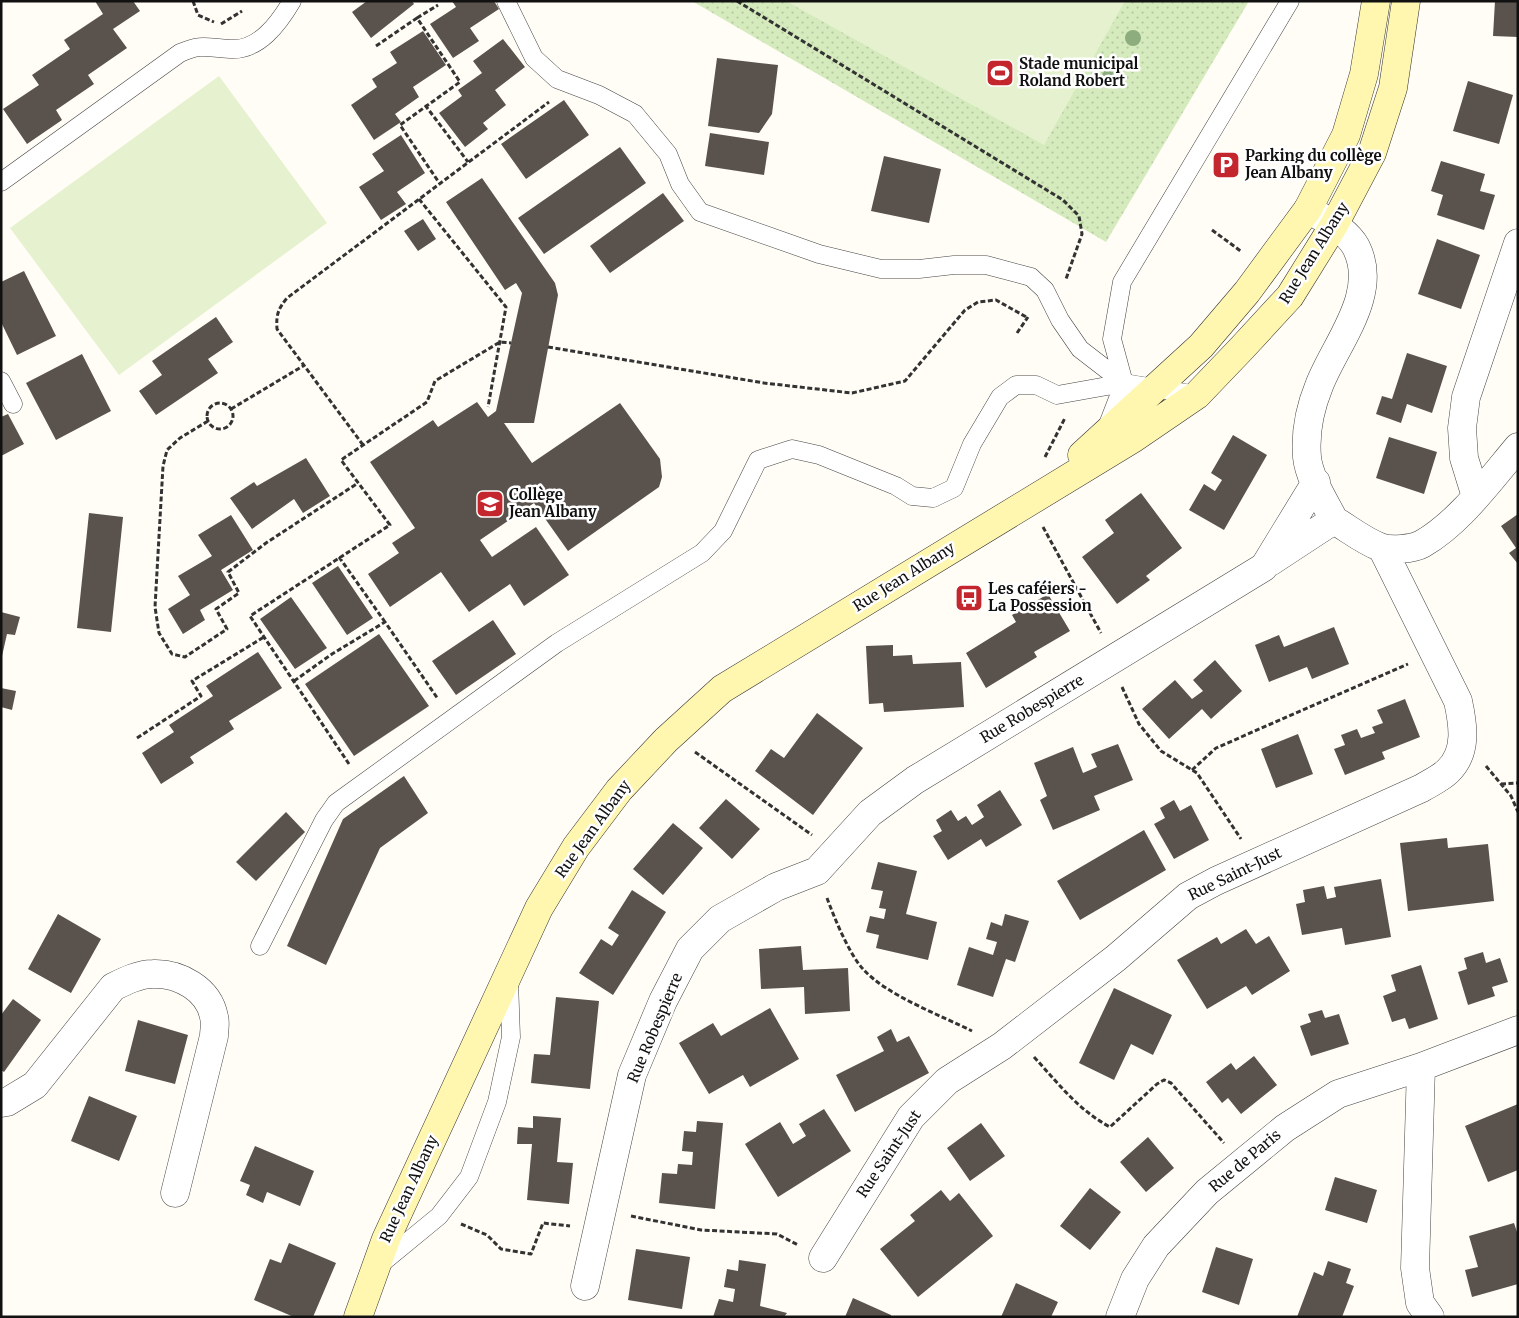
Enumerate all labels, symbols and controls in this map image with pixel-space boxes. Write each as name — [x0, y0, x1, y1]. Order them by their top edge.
place label: Stade municipal Roland Robert — [1019, 54, 1139, 90]
sports icon: Stade municipal Roland Robert — [985, 58, 1015, 88]
place label: Parking du collège Jean Albany — [1244, 146, 1382, 182]
parking icon: Parking du collège Jean Albany — [1211, 150, 1241, 180]
street label: Rue Jean Albany — [1275, 198, 1353, 307]
place label: Collège Jean Albany — [508, 485, 597, 521]
school or university icon: Collège Jean Albany — [475, 489, 505, 519]
street label: Rue Jean Albany — [849, 538, 958, 615]
place label: Les caféiers - La Possession — [988, 579, 1092, 615]
bus stop icon: Les caféiers - La Possession — [954, 583, 984, 613]
street label: Rue Robespierre — [976, 670, 1087, 747]
street label: Rue Jean Albany — [551, 776, 635, 881]
street label: Rue Saint-Just — [1185, 843, 1285, 904]
street label: Rue Robespierre — [623, 970, 686, 1086]
street label: Rue Saint-Just — [852, 1106, 925, 1201]
street label: Rue de Paris — [1205, 1125, 1284, 1196]
street label: Rue Jean Albany — [375, 1132, 442, 1245]

